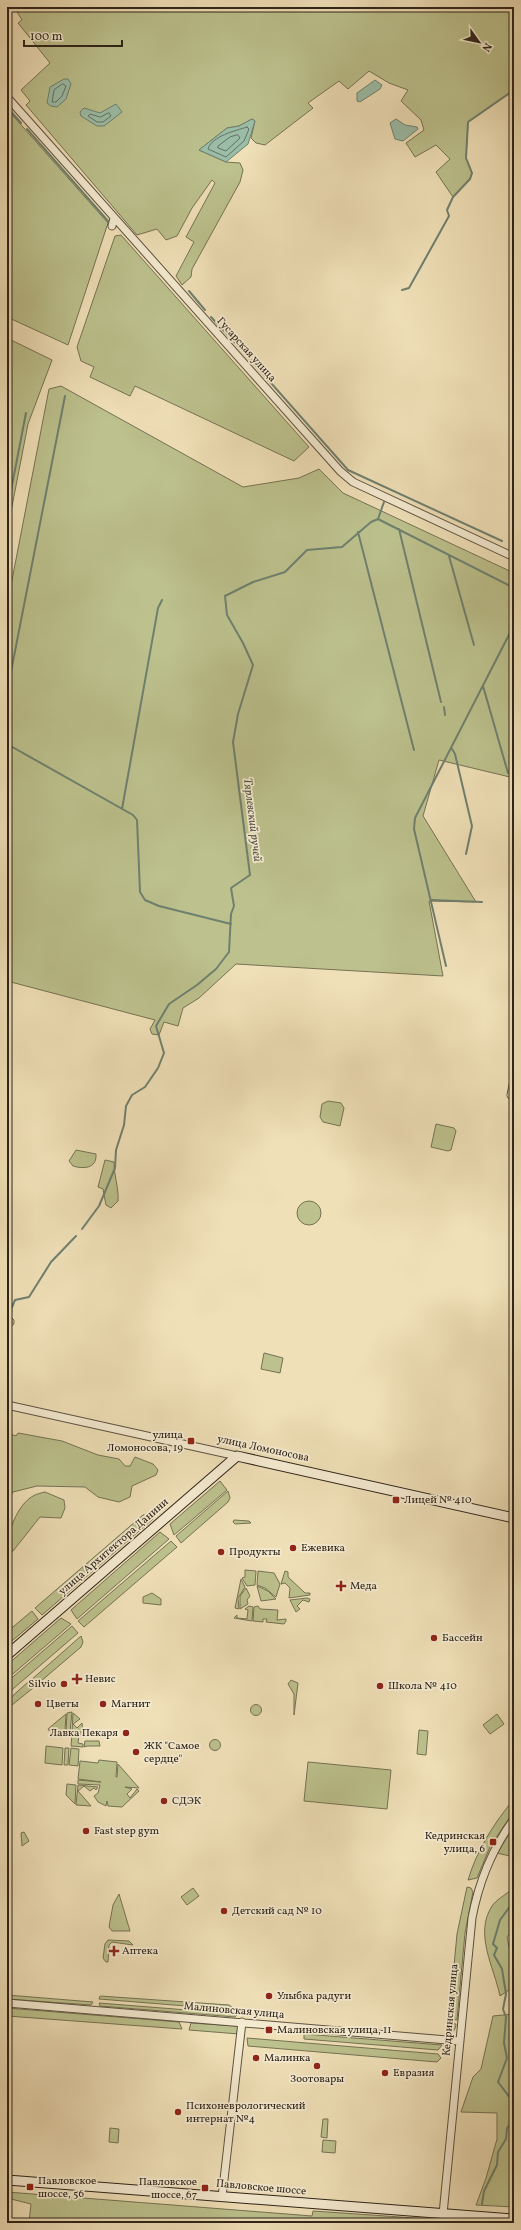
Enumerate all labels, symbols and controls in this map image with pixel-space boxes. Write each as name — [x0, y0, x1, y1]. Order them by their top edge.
scale bar — [24, 22, 122, 48]
north arrow — [459, 22, 499, 62]
text: 100 m — [30, 29, 63, 45]
text: N — [478, 39, 495, 54]
street label: Гусарская улица — [213, 314, 279, 386]
water label: Тярлевский ручей — [239, 777, 265, 863]
place label: улица Ломоносова, 19 — [107, 1428, 184, 1456]
street label: улица Ломоносова — [216, 1432, 311, 1466]
marker: улица Ломоносова, 19 — [186, 1436, 196, 1446]
place label: Лицей № 410 — [404, 1493, 472, 1508]
street label: улица Архитектора Данини — [56, 1495, 172, 1599]
marker: Лицей № 410 — [391, 1495, 401, 1505]
place label: Ежевика — [301, 1541, 346, 1556]
marker: Ежевика — [288, 1543, 298, 1553]
place label: Продукты — [229, 1545, 281, 1560]
marker: Продукты — [216, 1547, 226, 1557]
place label: Меда — [350, 1579, 377, 1594]
marker: Меда — [335, 1580, 347, 1592]
place label: Бассейн — [442, 1631, 483, 1646]
marker: Бассейн — [429, 1633, 439, 1643]
place label: Невис — [85, 1672, 116, 1687]
marker: Невис — [72, 1674, 82, 1684]
place label: Silvio — [28, 1677, 56, 1692]
marker: Silvio — [59, 1679, 69, 1689]
place label: Школа № 410 — [388, 1679, 457, 1694]
marker: Школа № 410 — [375, 1681, 385, 1691]
place label: Цветы — [46, 1697, 79, 1712]
place label: Магнит — [111, 1697, 151, 1712]
marker: Цветы — [33, 1699, 43, 1709]
marker: Магнит — [98, 1699, 108, 1709]
place label: Лавка Пекаря — [50, 1726, 118, 1741]
marker: Лавка Пекаря — [121, 1728, 131, 1738]
place label: ЖК "Самое сердце" — [144, 1739, 199, 1767]
marker: ЖК "Самое сердце" — [131, 1747, 141, 1757]
place label: СДЭК — [172, 1794, 202, 1809]
marker: СДЭК — [159, 1796, 169, 1806]
place label: Fast step gym — [94, 1824, 160, 1839]
marker: Fast step gym — [81, 1826, 91, 1836]
place label: Кедринская улица, 6 — [425, 1829, 485, 1857]
marker: Кедринская улица, 6 — [488, 1837, 498, 1847]
place label: Детский сад № 10 — [232, 1904, 322, 1919]
marker: Детский сад № 10 — [219, 1906, 229, 1916]
place label: Аптека — [122, 1944, 159, 1959]
marker: Аптека — [109, 1946, 119, 1956]
street label: Кедринская улица — [439, 1963, 463, 2057]
place label: Улыбка радуги — [277, 1989, 351, 2004]
marker: Улыбка радуги — [264, 1991, 274, 2001]
street label: Малиновская улица — [183, 1999, 285, 2023]
place label: Малиновская улица, 11 — [277, 2023, 392, 2038]
marker: Малиновская улица, 11 — [264, 2025, 274, 2035]
place label: Малинка — [264, 2051, 311, 2066]
marker: Малинка — [251, 2053, 261, 2063]
marker: Зоотовары — [312, 2061, 322, 2071]
place label: Евразия — [393, 2066, 434, 2081]
marker: Евразия — [380, 2068, 390, 2078]
place label: Зоотовары — [290, 2072, 344, 2087]
place label: Психоневрологический интернат №4 — [186, 2099, 306, 2127]
marker: Психоневрологический интернат №4 — [173, 2107, 183, 2117]
place label: Павловское шоссе, 56 — [38, 2174, 96, 2202]
place label: Павловское шоссе, 67 — [139, 2175, 197, 2203]
street label: Павловское шоссе — [215, 2177, 307, 2199]
marker: Павловское шоссе, 56 — [25, 2182, 35, 2192]
marker: Павловское шоссе, 67 — [200, 2183, 210, 2193]

